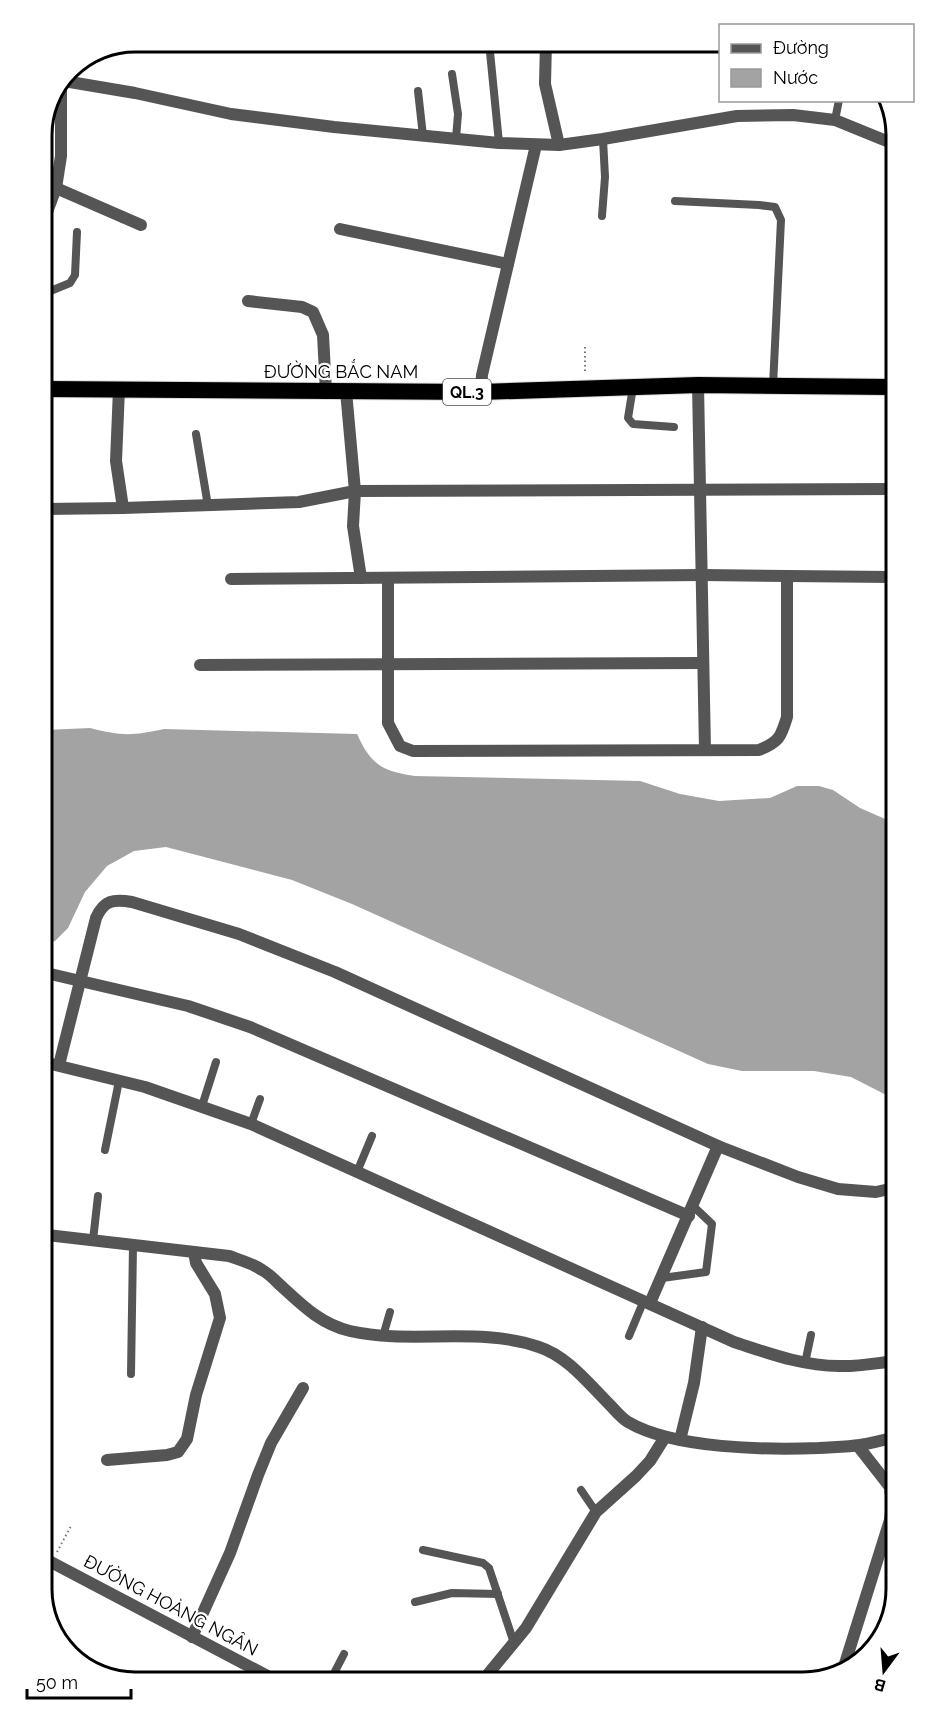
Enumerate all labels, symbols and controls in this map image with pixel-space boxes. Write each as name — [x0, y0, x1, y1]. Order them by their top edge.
legend — [719, 24, 914, 102]
text: Đường — [773, 37, 829, 58]
text: Nước — [773, 67, 818, 88]
street label: ĐƯỜNG BẮC NAM — [264, 359, 418, 382]
road number: QL.3 — [443, 379, 491, 405]
street label: ĐƯỜNG HOÀNG NGÂN — [80, 1549, 262, 1660]
north arrow — [854, 1641, 914, 1701]
scale bar — [27, 1662, 130, 1700]
text: 50 m — [36, 1672, 78, 1693]
text: B — [872, 1674, 888, 1696]

